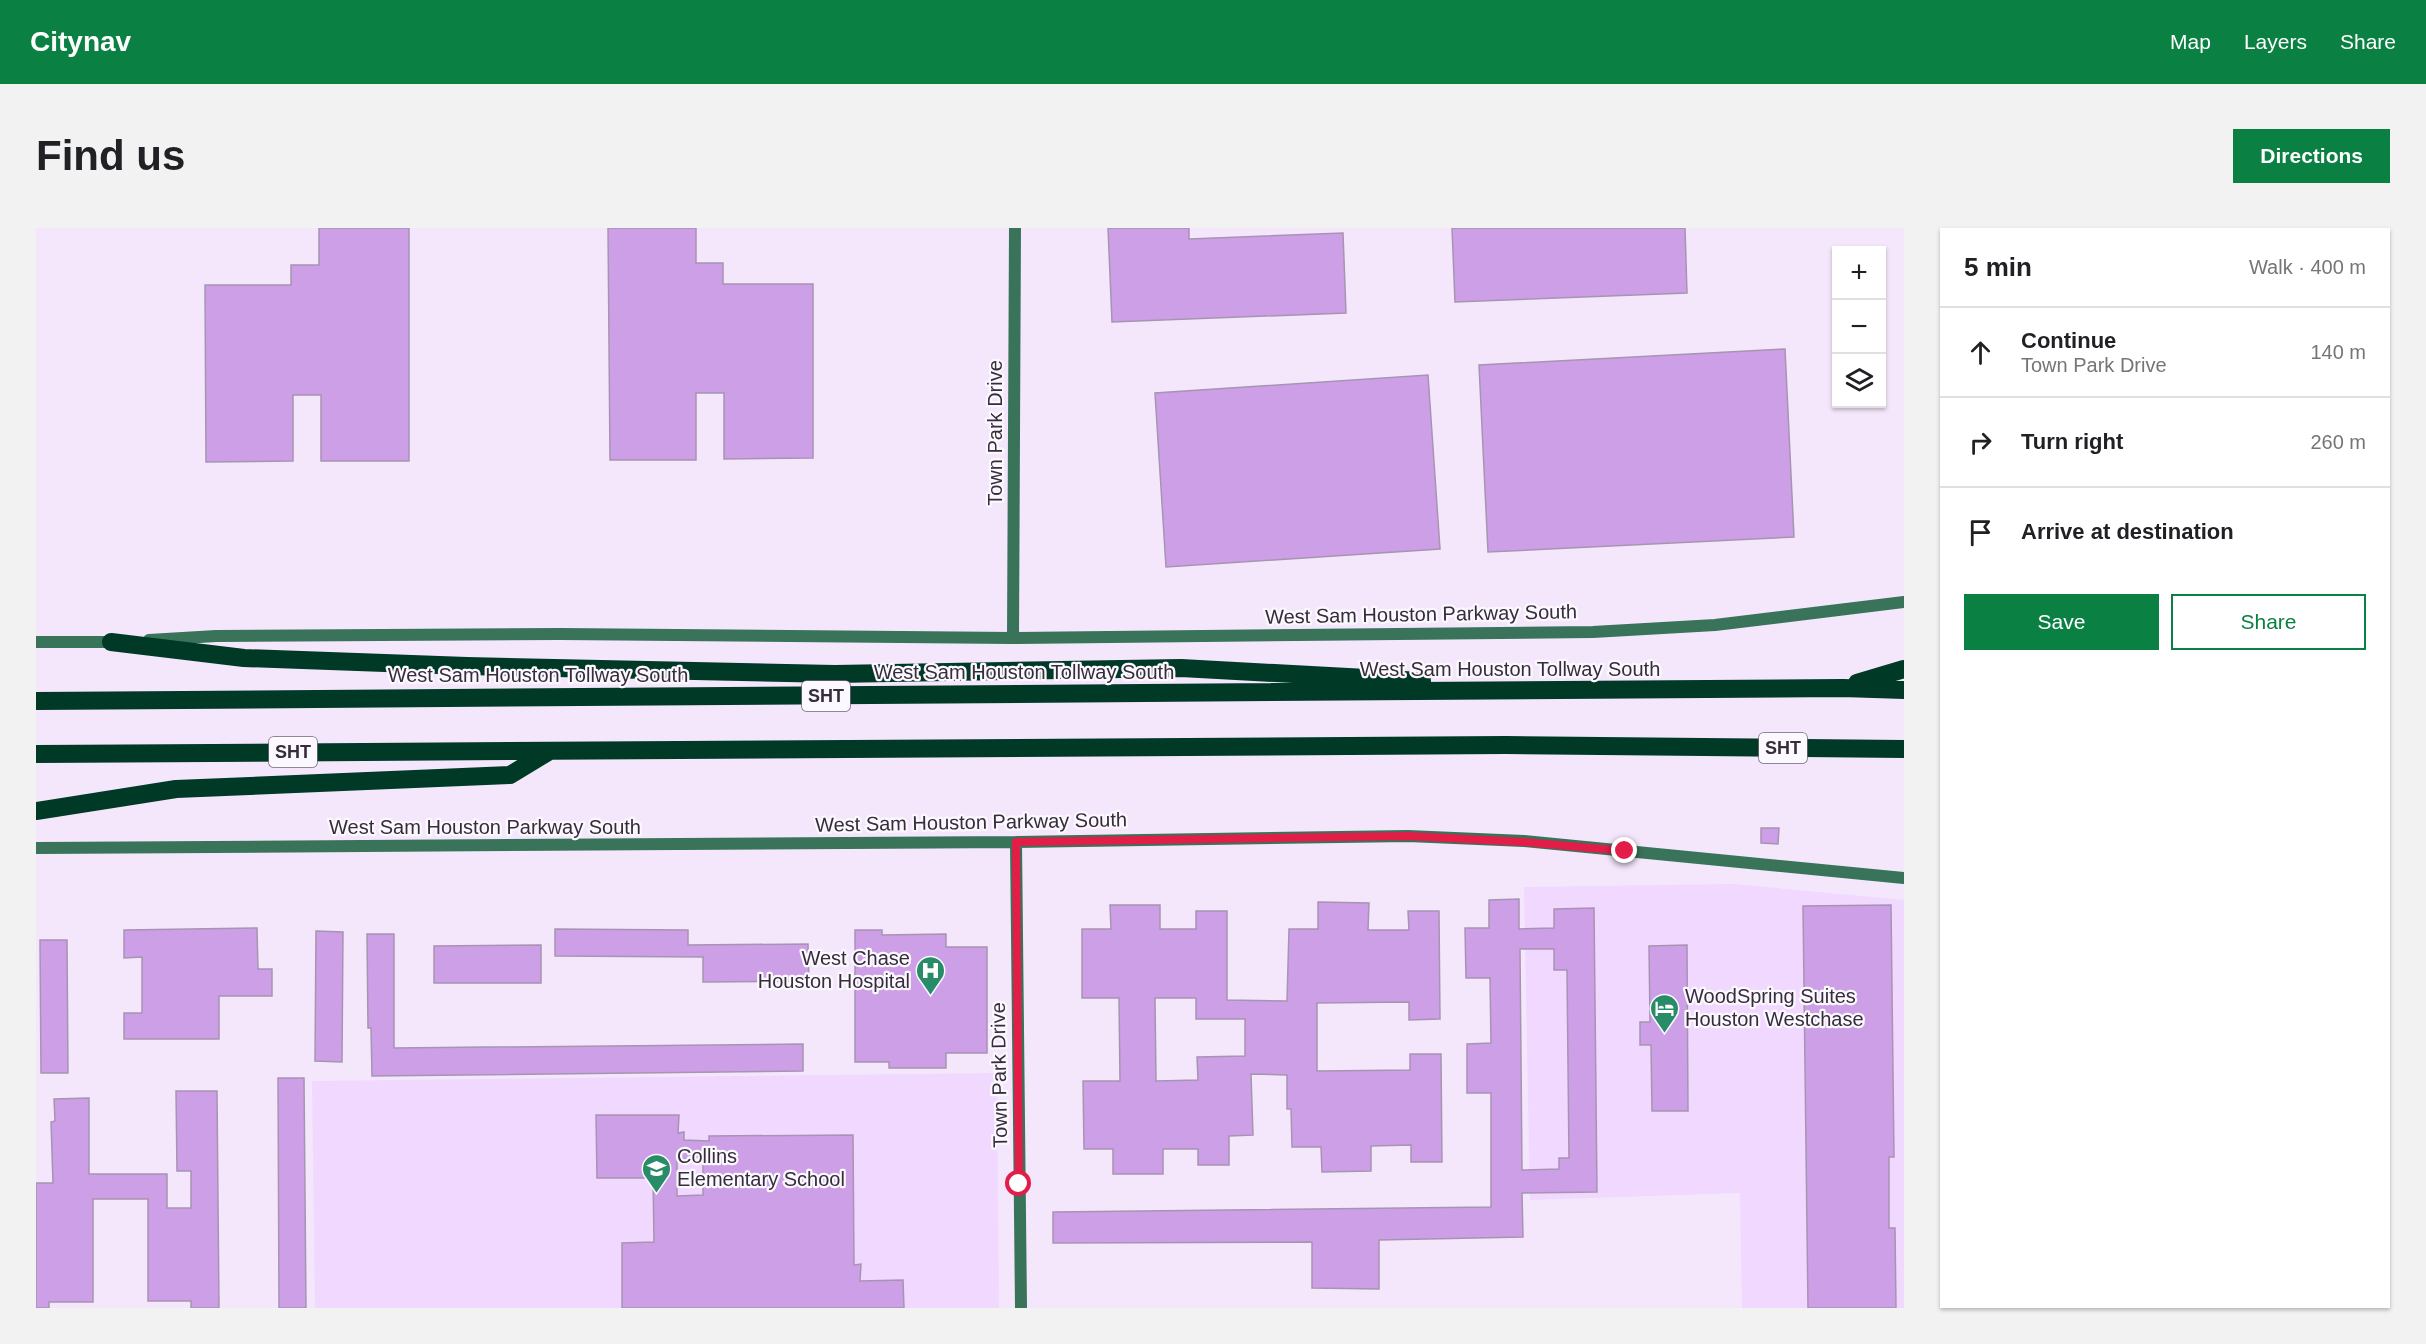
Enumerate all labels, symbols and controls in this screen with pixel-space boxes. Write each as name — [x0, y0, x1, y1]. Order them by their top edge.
text: Citynav — [30, 26, 131, 57]
text: Map — [2170, 30, 2211, 53]
text: Layers — [2244, 30, 2307, 53]
text: Share — [2340, 30, 2396, 53]
button: Directions — [2233, 129, 2390, 183]
text: Find us — [36, 132, 185, 179]
map controls — [1832, 246, 1886, 408]
button: + — [1832, 246, 1886, 300]
text: 5 min — [1964, 252, 2032, 282]
text: Walk · 400 m — [2249, 256, 2366, 278]
button: − — [1832, 300, 1886, 354]
text: Continue — [2021, 328, 2116, 353]
icon: ahead — [1964, 336, 1997, 369]
text: 140 m — [2310, 341, 2366, 363]
button: layers — [1832, 354, 1886, 408]
text: Town Park Drive — [2021, 354, 2167, 376]
street label: Town Park Drive — [984, 360, 1006, 506]
icon: right — [1964, 426, 1997, 459]
text: Turn right — [2021, 429, 2123, 454]
text: 260 m — [2310, 431, 2366, 453]
icon: arrive — [1964, 516, 1997, 549]
text: Arrive at destination — [2021, 519, 2234, 544]
button: Save — [1964, 594, 2159, 650]
button: Share — [2171, 594, 2366, 650]
street label: West Sam Houston Parkway South — [1265, 600, 1577, 628]
street label: West Sam Houston Tollway South — [1360, 658, 1660, 680]
street label: West Sam Houston Tollway South — [874, 661, 1174, 683]
street label: West Sam Houston Tollway South — [388, 664, 688, 686]
road number: SHT — [802, 681, 850, 711]
road number: SHT — [1759, 733, 1807, 763]
road number: SHT — [269, 737, 317, 767]
street label: West Sam Houston Parkway South — [815, 808, 1127, 836]
street label: West Sam Houston Parkway South — [329, 816, 641, 838]
route end — [1611, 837, 1637, 863]
place label: West Chase Houston Hospital — [758, 947, 910, 992]
hospital icon: West Chase Houston Hospital — [915, 954, 947, 996]
place label: WoodSpring Suites Houston Westchase — [1685, 985, 1864, 1030]
hotel icon: WoodSpring Suites Houston Westchase — [1648, 992, 1680, 1034]
street label: Town Park Drive — [987, 1002, 1011, 1148]
place label: Collins Elementary School — [677, 1145, 845, 1190]
school or university icon: Collins Elementary School — [640, 1152, 672, 1194]
route start — [1005, 1170, 1031, 1196]

